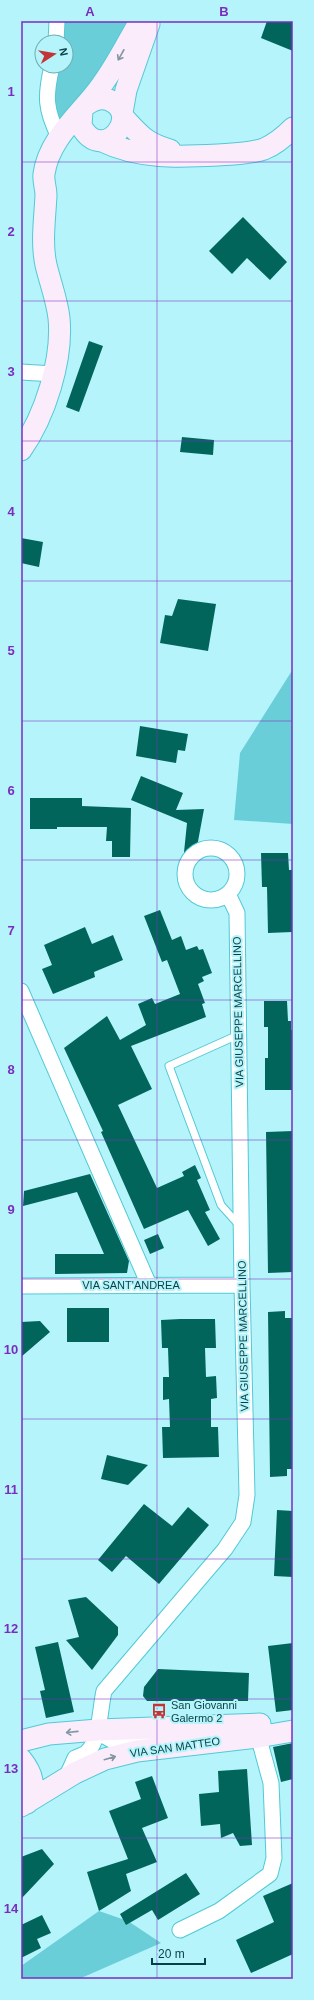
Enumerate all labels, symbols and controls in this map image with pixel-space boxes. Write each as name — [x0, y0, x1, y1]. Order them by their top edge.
text: A — [85, 4, 95, 19]
text: B — [219, 4, 229, 19]
north arrow — [34, 34, 74, 74]
text: N — [57, 47, 70, 57]
one-way arrow — [117, 49, 125, 61]
text: 1 — [7, 84, 15, 99]
text: 2 — [7, 224, 15, 239]
text: 3 — [7, 364, 15, 379]
text: 4 — [7, 504, 15, 519]
text: 5 — [7, 643, 15, 658]
text: 6 — [7, 783, 15, 798]
text: 7 — [7, 923, 15, 938]
street label: VIA GIUSEPPE MARCELLINO — [231, 936, 245, 1088]
text: 8 — [7, 1062, 15, 1077]
text: 9 — [7, 1202, 15, 1217]
street label: VIA GIUSEPPE MARCELLINO — [236, 1260, 250, 1412]
street label: VIA SANT'ANDREA — [82, 1279, 180, 1291]
text: 10 — [4, 1342, 18, 1357]
text: 11 — [4, 1482, 18, 1497]
text: 12 — [4, 1621, 18, 1636]
place label: San Giovanni Galermo 2 — [171, 1699, 237, 1724]
bus stop icon: San Giovanni Galermo 2 — [150, 1702, 168, 1720]
one-way arrow — [66, 1728, 79, 1736]
street label: VIA SAN MATTEO — [129, 1735, 221, 1759]
one-way arrow — [103, 1754, 116, 1761]
text: 13 — [4, 1761, 18, 1776]
text: 14 — [4, 1901, 19, 1916]
scale bar — [152, 1940, 205, 1966]
text: 20 m — [158, 1947, 185, 1961]

